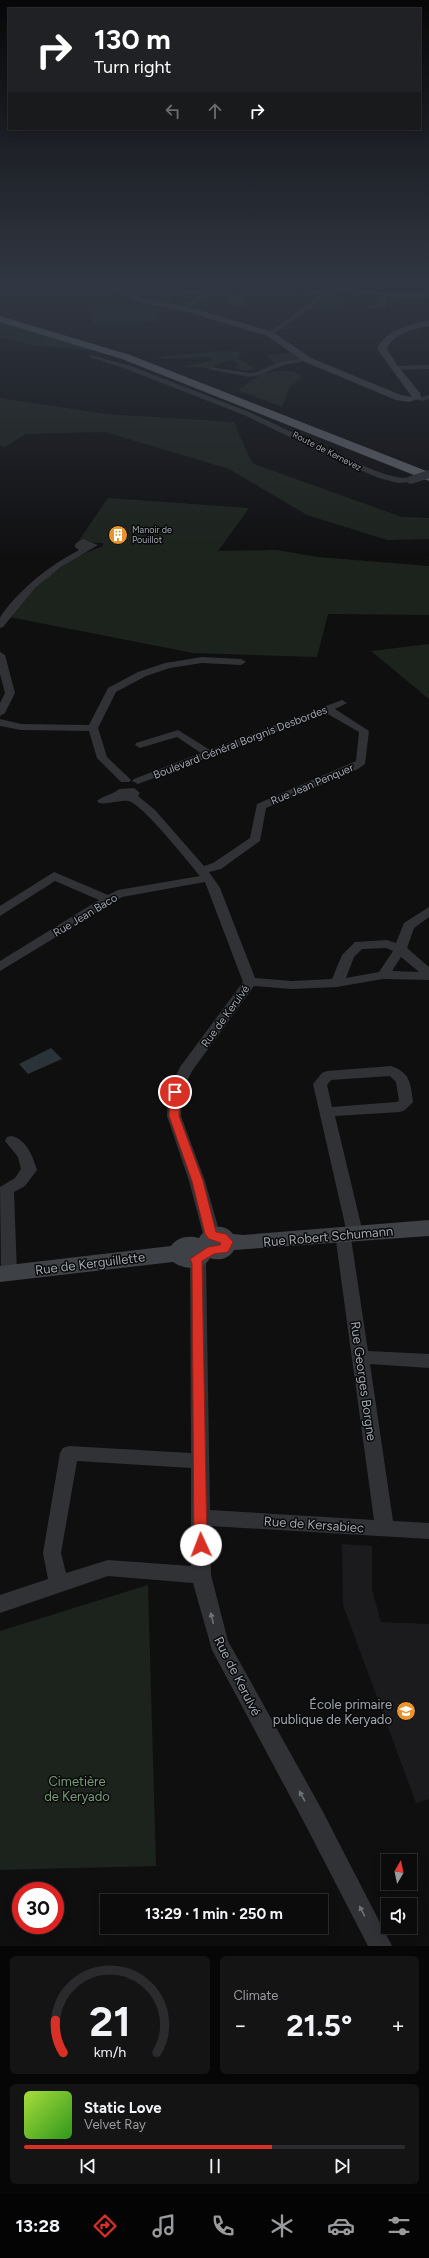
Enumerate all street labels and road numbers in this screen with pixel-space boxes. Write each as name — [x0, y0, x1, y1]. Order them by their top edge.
street label: Route de Kernevez — [291, 428, 364, 473]
street label: Boulevard Général Borgnis Desbordes — [151, 703, 329, 782]
street label: Rue Jean Penquer — [269, 761, 356, 808]
street label: Rue Jean Baco — [51, 891, 120, 940]
street label: Rue de Kerulvé — [199, 983, 252, 1050]
street label: Rue Robert Schumann — [262, 1223, 394, 1250]
street label: Rue de Kerguillette — [34, 1249, 146, 1278]
street label: Rue Georges Borgne — [348, 1320, 379, 1442]
street label: Rue de Kersabiec — [263, 1514, 365, 1535]
street label: Rue de Kerulvé — [211, 1634, 264, 1718]

